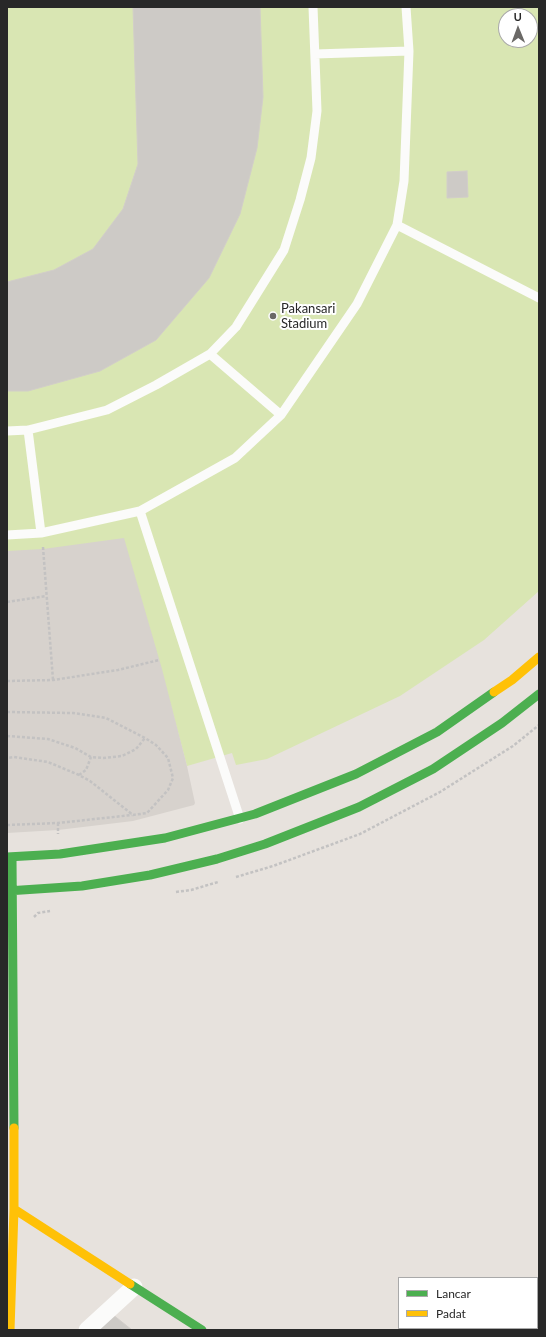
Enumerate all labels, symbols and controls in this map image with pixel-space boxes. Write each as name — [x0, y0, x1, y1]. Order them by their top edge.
north arrow — [498, 8, 538, 48]
text: U — [514, 10, 522, 23]
place label: Pakansari Stadium — [281, 301, 335, 332]
marker: Pakansari Stadium — [268, 311, 278, 321]
legend — [398, 1277, 538, 1329]
text: Lancar — [436, 1286, 471, 1301]
text: Padat — [436, 1306, 466, 1321]

